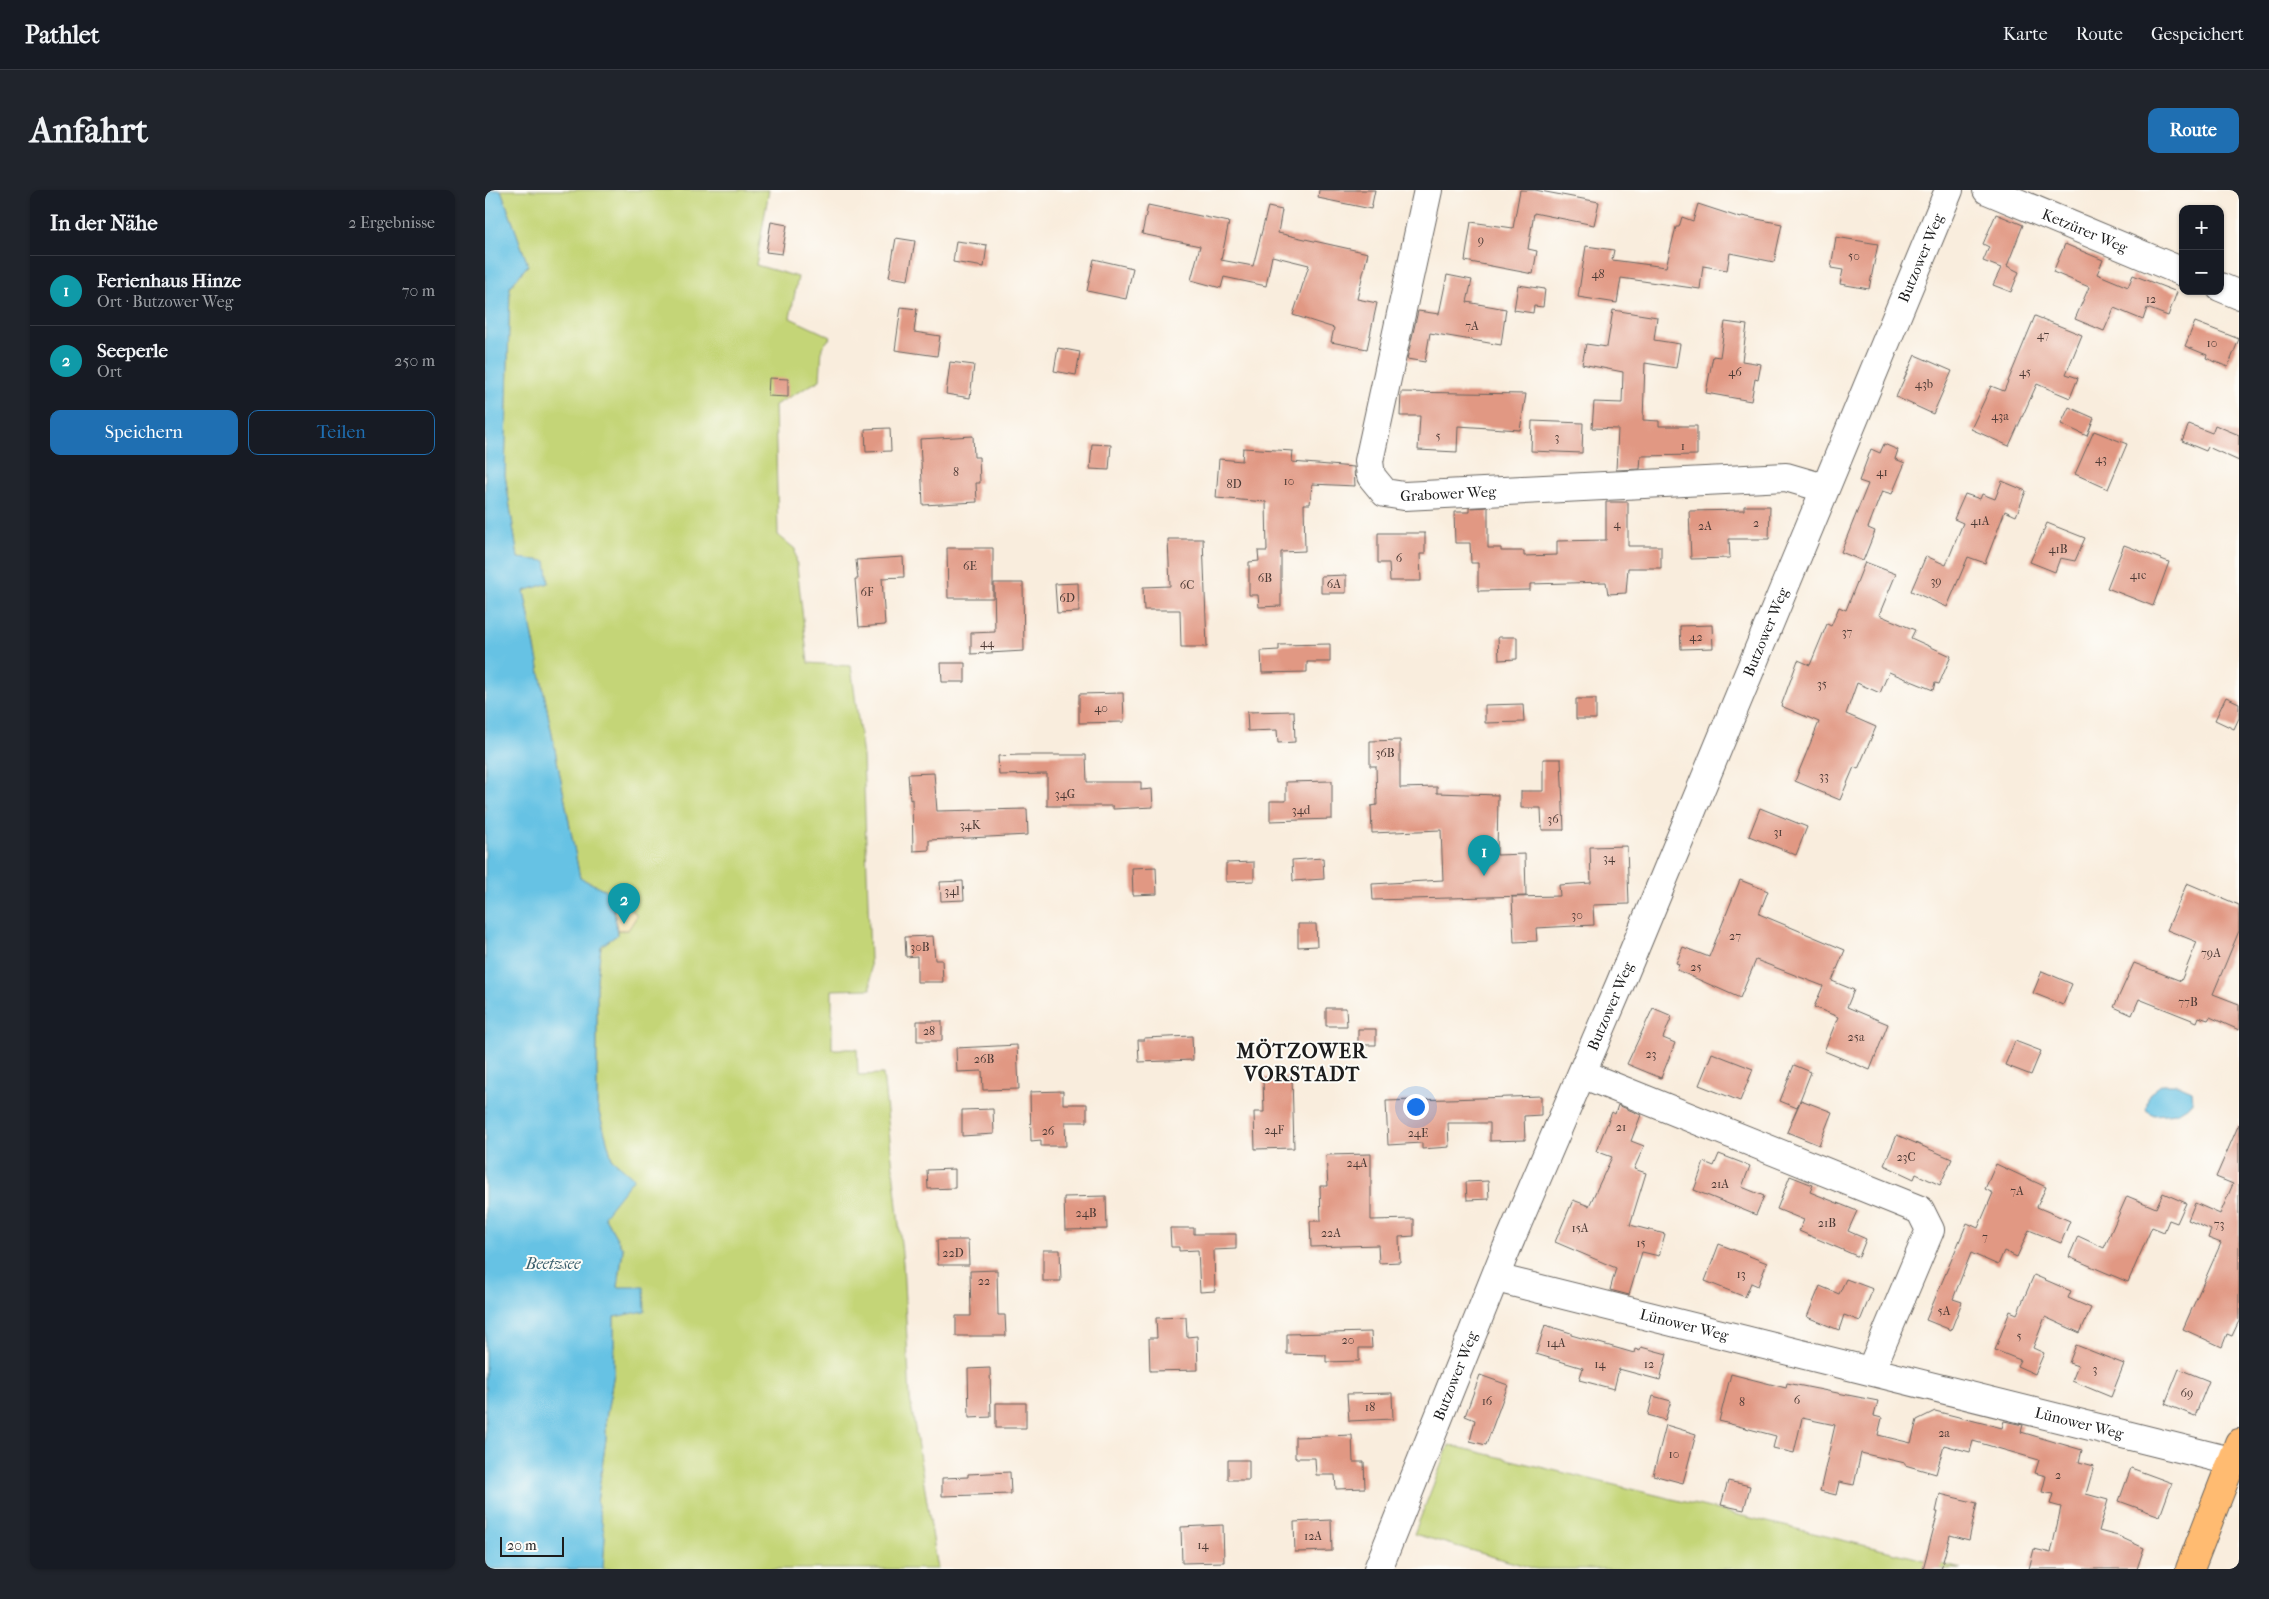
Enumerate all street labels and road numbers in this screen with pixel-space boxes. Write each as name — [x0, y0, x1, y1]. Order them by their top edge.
street label: Ketzürer Weg — [2039, 205, 2131, 257]
street label: Butzower Weg — [1894, 210, 1948, 305]
street label: Grabower Weg — [1400, 482, 1498, 505]
street label: Butzower Weg — [1739, 584, 1793, 679]
street label: Butzower Weg — [1584, 958, 1638, 1053]
street label: Lünower Weg — [1638, 1305, 1731, 1345]
street label: Butzower Weg — [1429, 1328, 1482, 1423]
street label: Lünower Weg — [2033, 1404, 2126, 1443]

